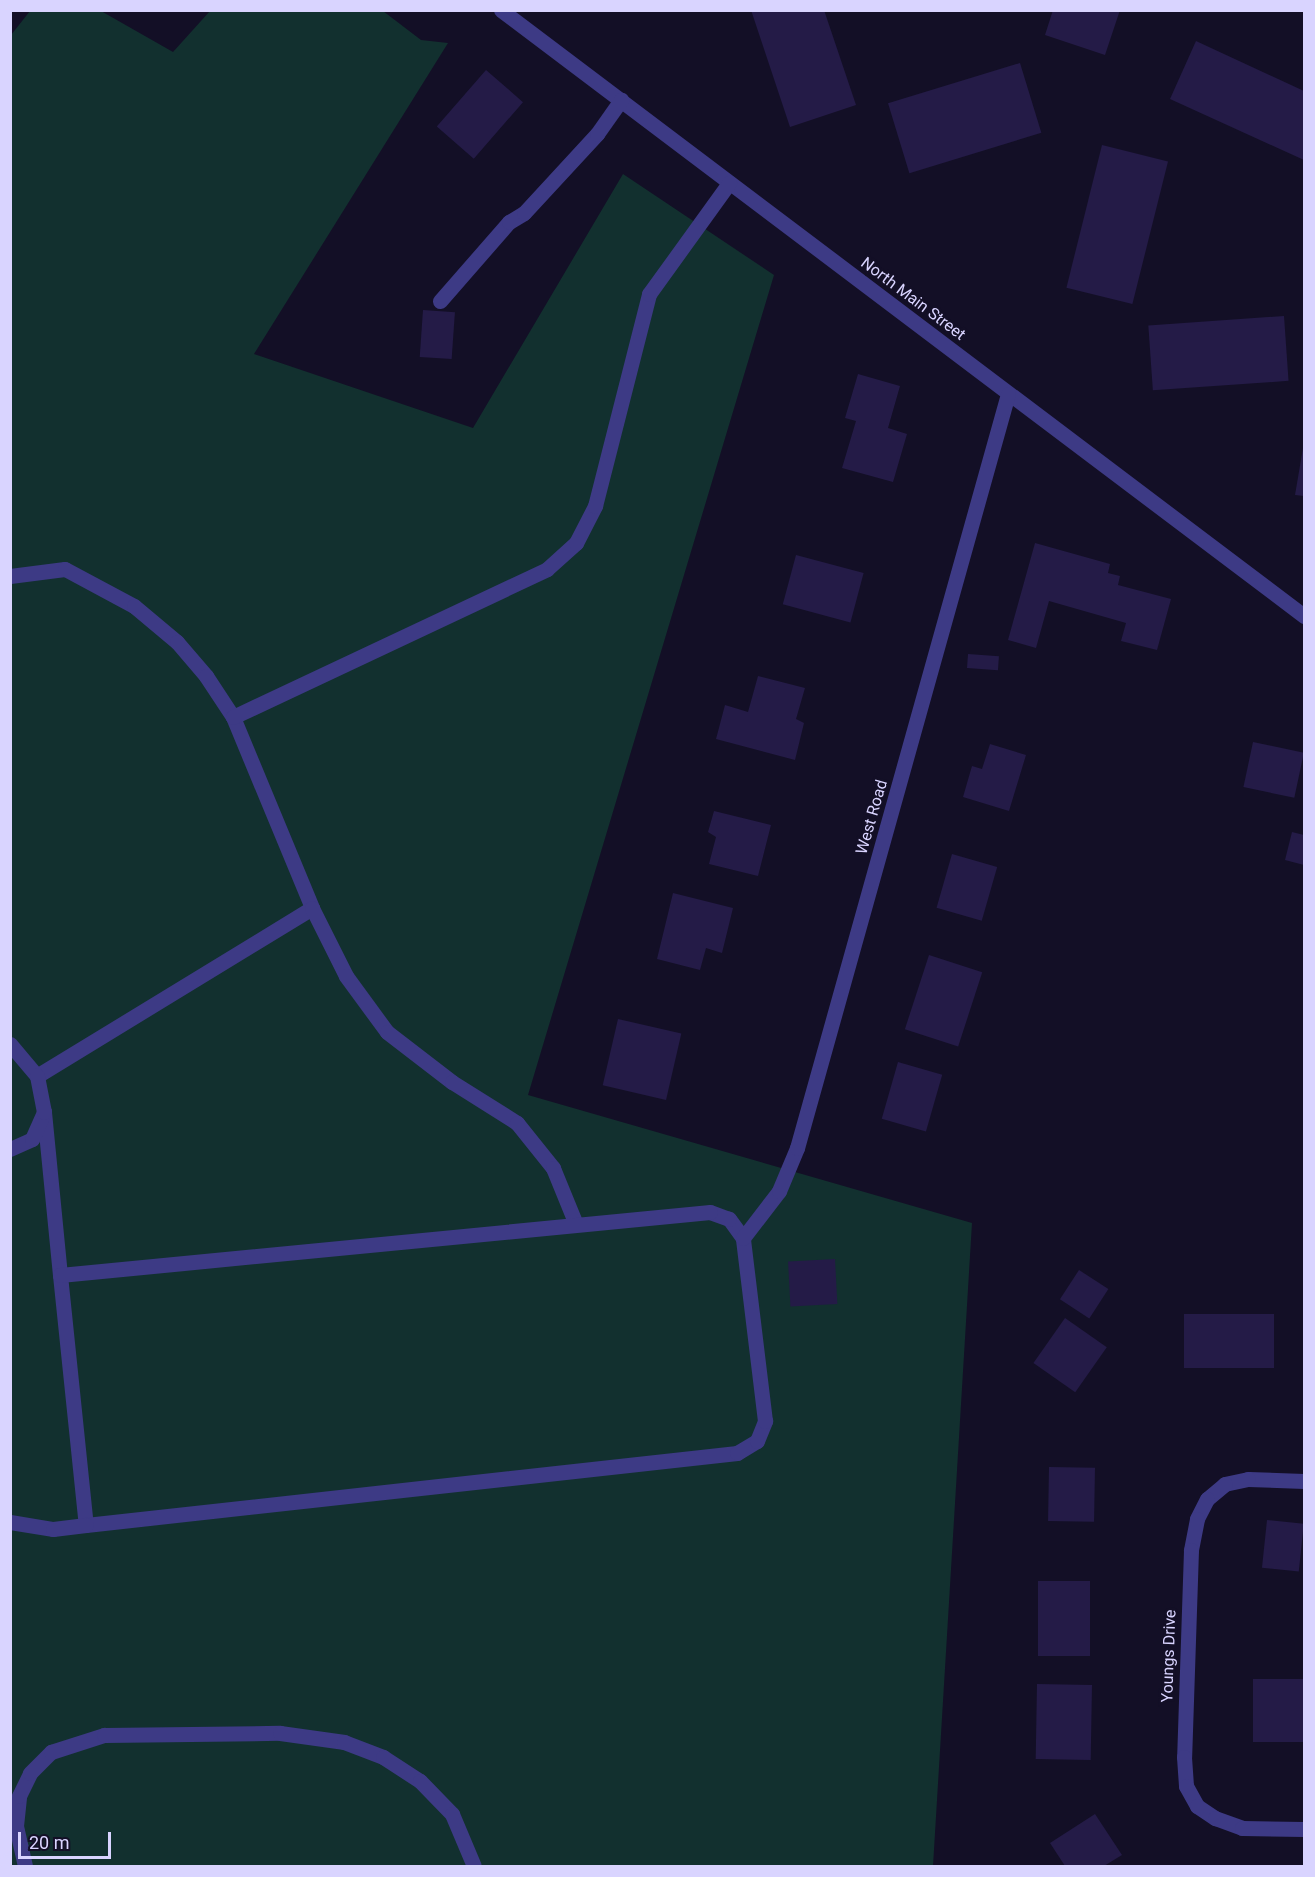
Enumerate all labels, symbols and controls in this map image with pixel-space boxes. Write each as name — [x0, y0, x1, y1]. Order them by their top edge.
street label: North Main Street — [857, 253, 969, 345]
street label: West Road — [852, 778, 892, 856]
street label: Youngs Drive — [1158, 1609, 1180, 1703]
scale bar — [21, 1820, 114, 1858]
text: 20 m — [29, 1832, 69, 1853]

